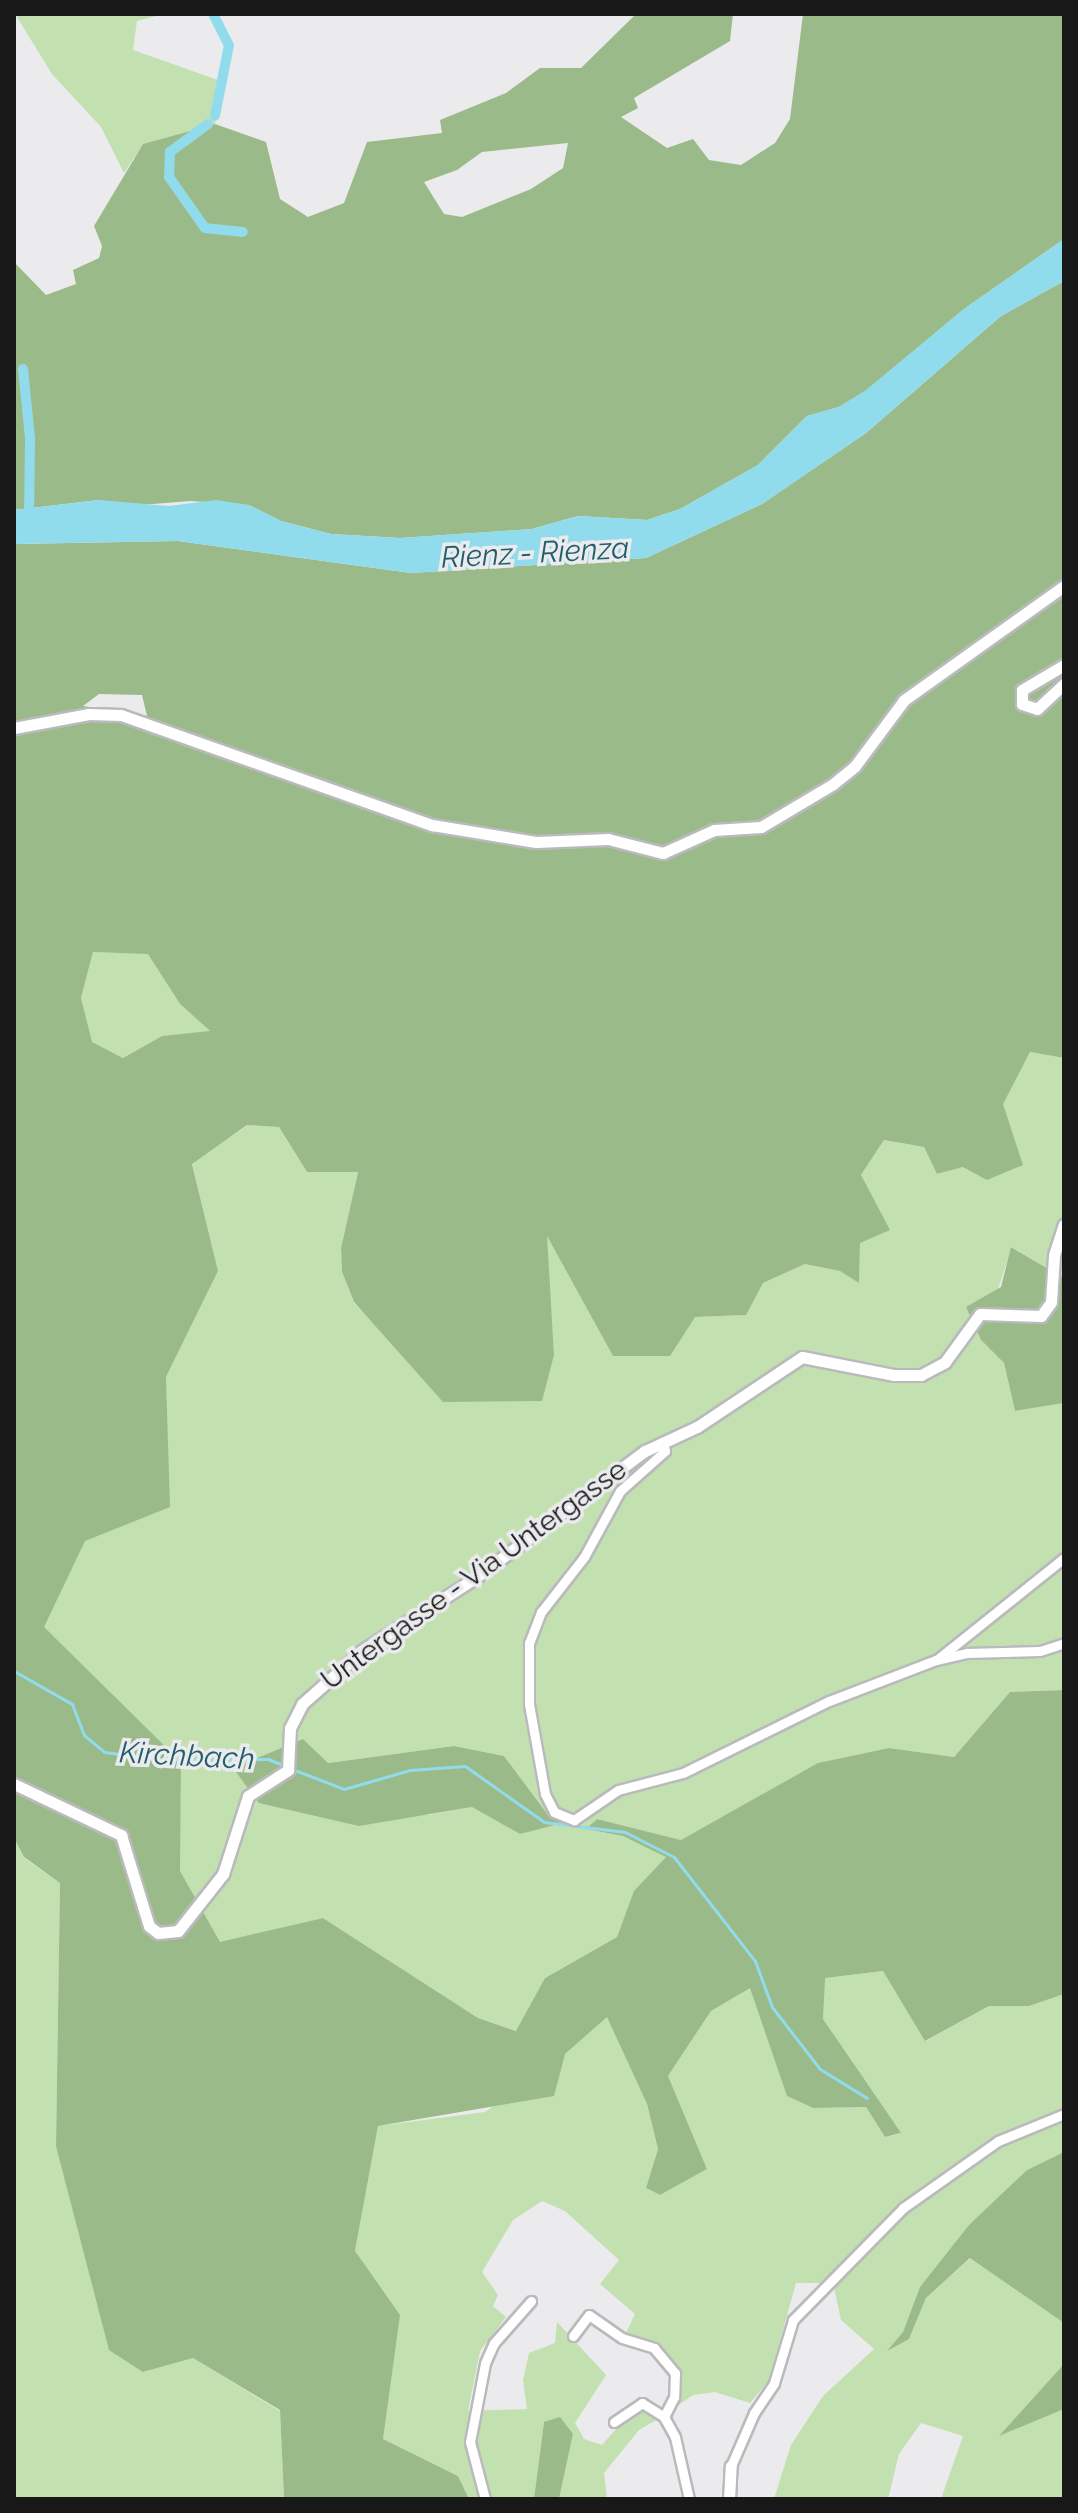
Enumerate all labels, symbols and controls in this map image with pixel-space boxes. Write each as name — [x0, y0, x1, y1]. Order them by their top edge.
water label: Rienz - Rienza — [440, 530, 630, 576]
street label: Untergasse - Via Untergasse — [314, 1453, 634, 1697]
water label: Kirchbach — [118, 1734, 256, 1778]

